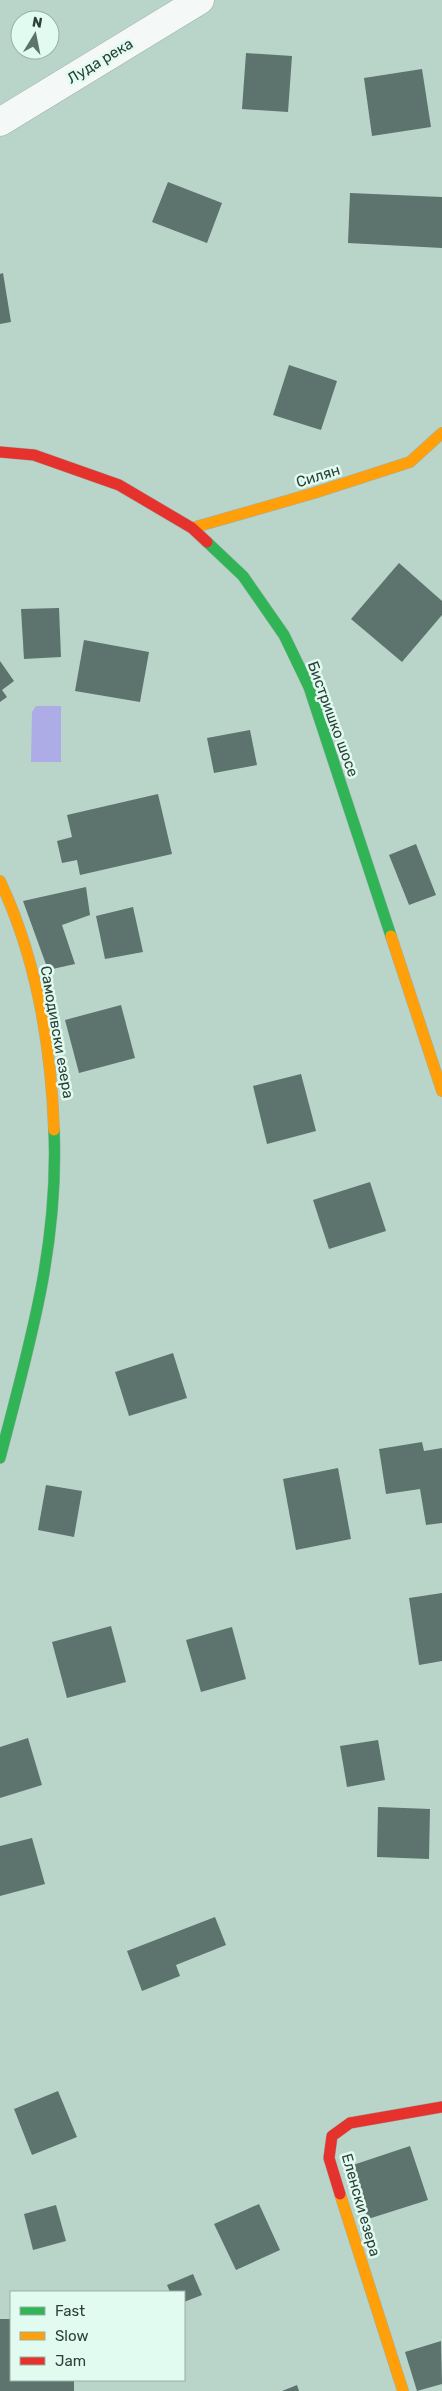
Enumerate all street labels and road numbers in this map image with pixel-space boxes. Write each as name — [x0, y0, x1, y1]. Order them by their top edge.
street label: Луда река — [64, 34, 136, 88]
street label: Силян — [294, 461, 342, 491]
street label: Бистришко шосе — [304, 659, 362, 779]
street label: Самодивски езера — [36, 964, 78, 1100]
street label: Еленски езера — [338, 2151, 384, 2259]

